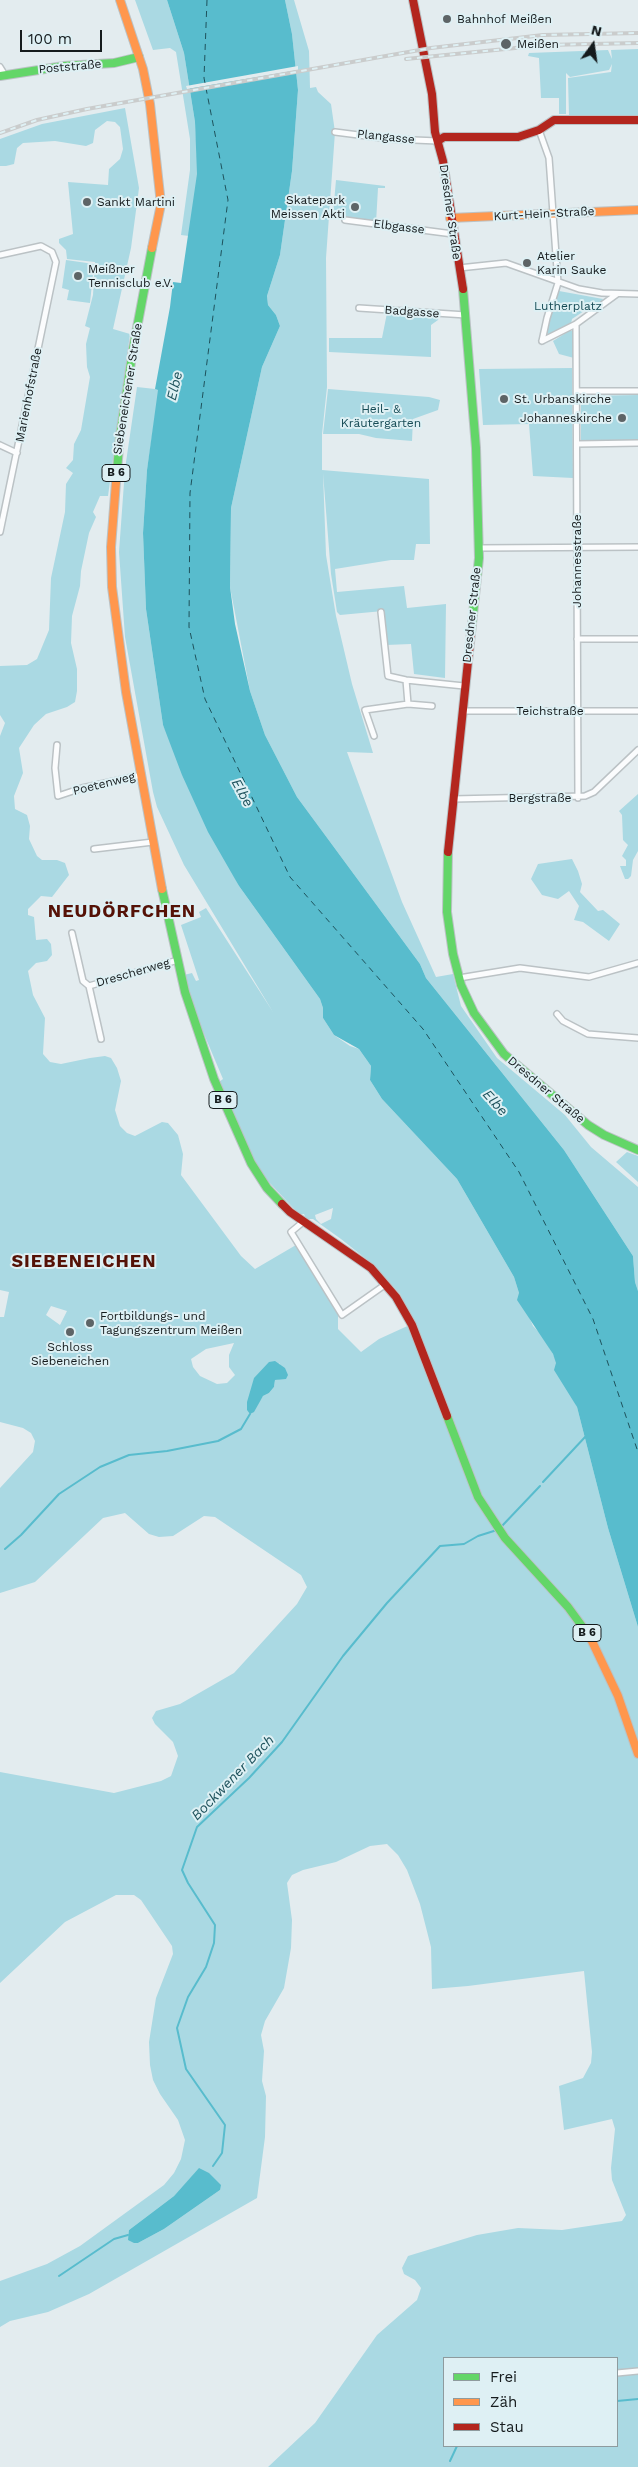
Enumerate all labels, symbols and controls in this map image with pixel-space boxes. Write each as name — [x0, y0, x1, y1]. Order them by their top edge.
place label: Bahnhof Meißen — [457, 12, 552, 26]
marker: Bahnhof Meißen — [441, 13, 453, 25]
scale bar — [22, 20, 105, 52]
north arrow — [568, 20, 618, 70]
text: N — [590, 21, 604, 39]
text: 100 m — [28, 30, 72, 48]
marker: Meißen — [499, 37, 513, 51]
place label: Meißen — [517, 37, 559, 51]
street label: Poststraße — [38, 57, 102, 77]
street label: Plangasse — [356, 127, 416, 147]
street label: Dresdner Straße — [436, 163, 464, 261]
place label: Skatepark Meissen Akti — [271, 193, 345, 221]
place label: Sankt Martini — [97, 195, 175, 209]
marker: Sankt Martini — [81, 196, 93, 208]
marker: Skatepark Meissen Akti — [349, 201, 361, 213]
street label: Kurt-Hein-Straße — [493, 204, 595, 224]
street label: Elbgasse — [373, 217, 425, 237]
place label: Atelier Karin Sauke — [537, 249, 606, 277]
marker: Atelier Karin Sauke — [521, 257, 533, 269]
place label: Meißner Tennisclub e.V. — [88, 262, 173, 290]
marker: Meißner Tennisclub e.V. — [72, 270, 84, 282]
park label: Lutherplatz — [534, 299, 602, 313]
street label: Badgasse — [384, 303, 440, 321]
street label: Siebeneichener Straße — [111, 322, 145, 456]
street label: Marienhofstraße — [13, 347, 45, 443]
water label: Elbe — [163, 370, 187, 402]
place label: St. Urbanskirche — [514, 392, 611, 406]
marker: St. Urbanskirche — [498, 393, 510, 405]
park label: Heil- & Kräutergarten — [341, 402, 421, 430]
place label: Johanneskirche — [520, 411, 612, 425]
marker: Johanneskirche — [616, 412, 628, 424]
road number: B 6 — [102, 464, 130, 482]
street label: Johannesstraße — [570, 514, 584, 608]
street label: Dresdner Straße — [460, 567, 484, 663]
street label: Teichstraße — [516, 704, 584, 718]
street label: Poetenweg — [71, 769, 137, 799]
water label: Elbe — [227, 776, 257, 810]
street label: Bergstraße — [509, 791, 571, 805]
district label: NEUDÖRFCHEN — [46, 901, 198, 923]
street label: Drescherweg — [95, 956, 171, 990]
street label: Dresdner Straße — [505, 1054, 587, 1126]
water label: Elbe — [479, 1086, 511, 1120]
road number: B 6 — [209, 1092, 237, 1108]
district label: SIEBENEICHEN — [10, 1251, 158, 1273]
place label: Fortbildungs- und Tagungszentrum Meißen — [100, 1309, 242, 1337]
marker: Fortbildungs- und Tagungszentrum Meißen — [84, 1317, 96, 1329]
marker: Schloss Siebeneichen — [64, 1326, 76, 1338]
place label: Schloss Siebeneichen — [31, 1340, 109, 1368]
road number: B 6 — [573, 1625, 601, 1642]
water label: Bockwener Bach — [188, 1732, 278, 1824]
legend — [443, 2357, 618, 2447]
text: Frei — [490, 2368, 517, 2386]
text: Zäh — [490, 2393, 517, 2411]
text: Stau — [490, 2418, 524, 2436]

